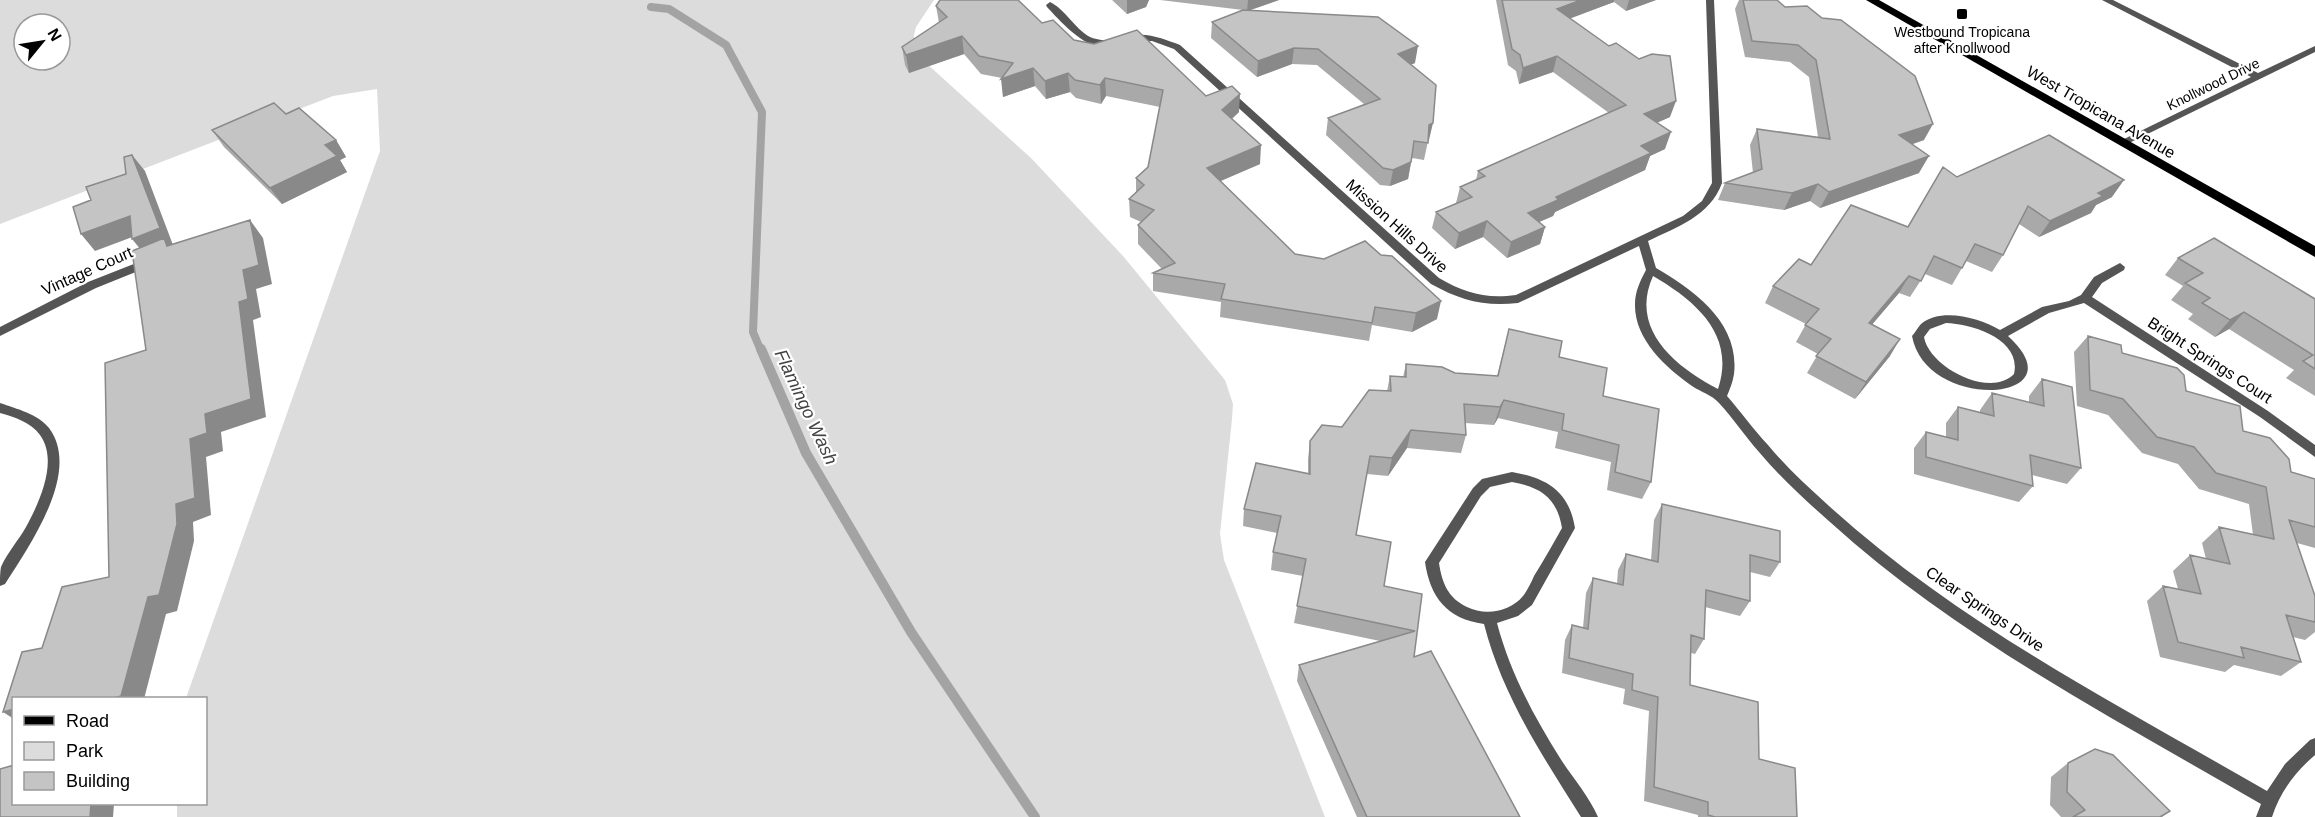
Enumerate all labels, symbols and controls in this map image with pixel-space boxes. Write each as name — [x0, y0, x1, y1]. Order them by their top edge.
marker: Westbound Tropicana after Knollwood — [1955, 7, 1969, 21]
north arrow — [12, 12, 72, 72]
place label: Westbound Tropicana after Knollwood — [1894, 24, 2030, 56]
text: N — [44, 25, 65, 44]
street label: Knollwood Drive — [2164, 55, 2262, 113]
street label: West Tropicana Avenue — [2024, 63, 2178, 162]
street label: Mission Hills Drive — [1343, 176, 1451, 276]
street label: Vintage Court — [39, 243, 136, 299]
street label: Bright Springs Court — [2145, 314, 2276, 407]
water label: Flamingo Wash — [771, 346, 841, 468]
street label: Clear Springs Drive — [1923, 563, 2047, 655]
legend — [12, 697, 207, 805]
text: Road — [66, 711, 109, 731]
text: Park — [66, 741, 104, 761]
text: Building — [66, 771, 130, 791]

